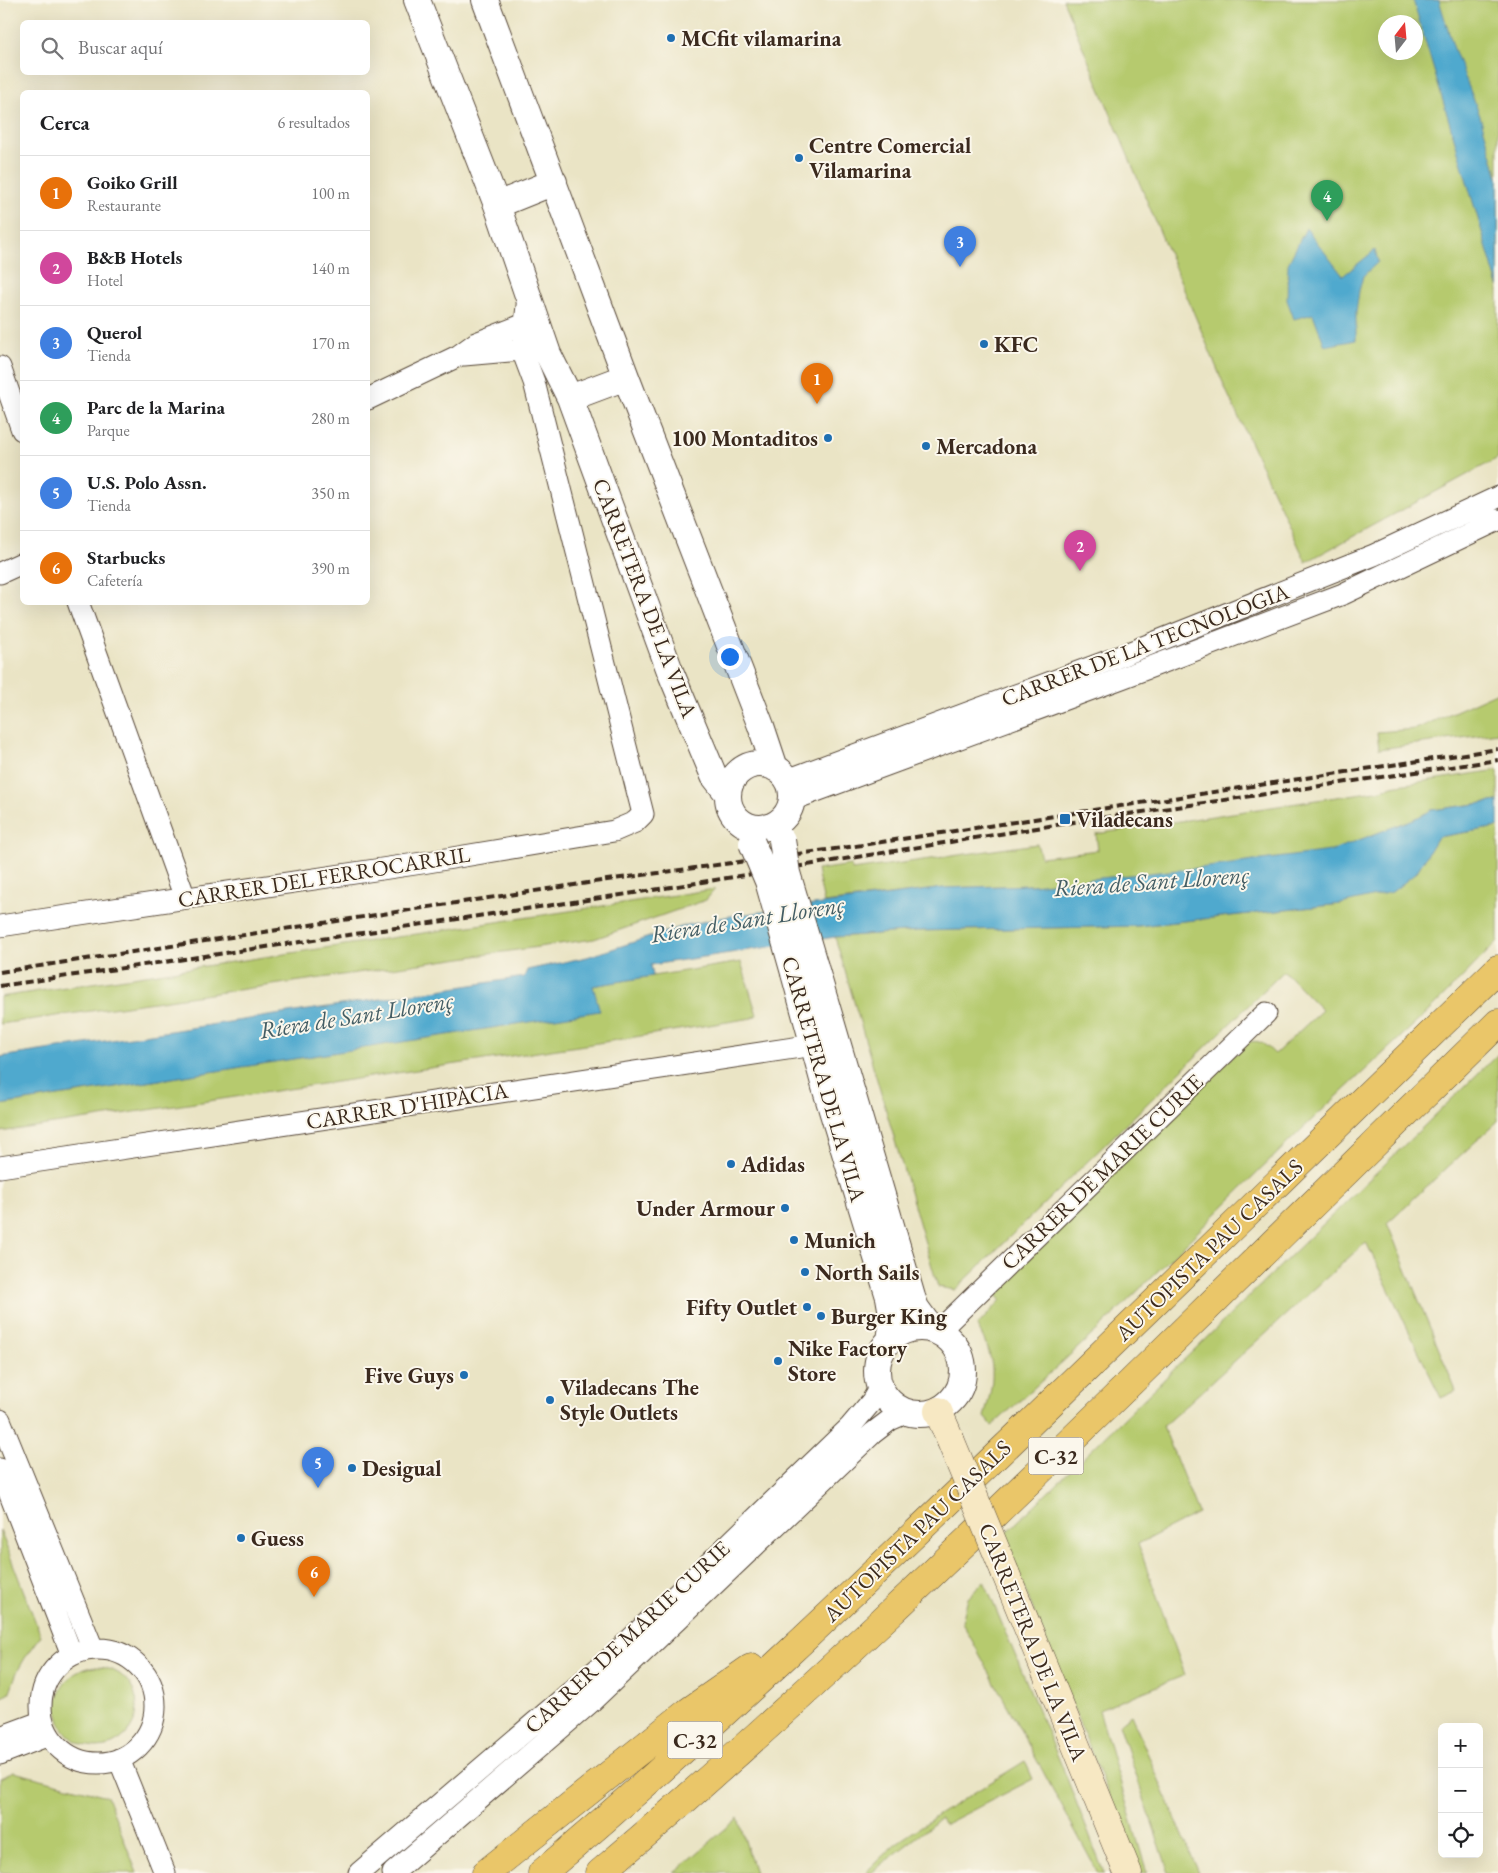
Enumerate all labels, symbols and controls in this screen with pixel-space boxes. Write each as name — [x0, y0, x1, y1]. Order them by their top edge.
north arrow — [1378, 15, 1423, 60]
search box — [20, 20, 370, 75]
place label: MCfit vilamarina — [681, 24, 842, 53]
marker: MCfit vilamarina — [665, 32, 677, 44]
icon: search — [38, 34, 66, 62]
text: Buscar aquí — [78, 35, 163, 60]
text: Cerca — [40, 109, 90, 136]
text: 6 resultados — [278, 112, 350, 133]
place label: Centre Comercial Vilamarina — [809, 131, 971, 185]
marker: Centre Comercial Vilamarina — [793, 152, 805, 164]
text: Goiko Grill — [87, 170, 178, 195]
pin: 4 — [1311, 180, 1343, 221]
text: 1 — [52, 183, 60, 204]
text: 100 m — [311, 183, 350, 204]
text: Restaurante — [87, 195, 161, 216]
pin: 3 — [944, 226, 976, 267]
text: B&B Hotels — [87, 245, 182, 270]
text: 2 — [52, 258, 60, 279]
text: 140 m — [311, 258, 350, 279]
text: Hotel — [87, 270, 123, 291]
text: Querol — [87, 320, 142, 345]
place label: KFC — [994, 330, 1038, 359]
text: 3 — [52, 333, 60, 354]
text: 170 m — [311, 333, 350, 354]
marker: KFC — [978, 338, 990, 350]
text: Tienda — [87, 345, 131, 366]
pin: 1 — [801, 363, 833, 404]
text: Parc de la Marina — [87, 395, 225, 420]
text: 4 — [52, 408, 60, 429]
text: 280 m — [311, 408, 350, 429]
text: Parque — [87, 420, 130, 441]
place label: 100 Montaditos — [671, 424, 818, 453]
marker: 100 Montaditos — [822, 432, 834, 444]
place label: Mercadona — [936, 432, 1037, 461]
marker: Mercadona — [920, 440, 932, 452]
text: U.S. Polo Assn. — [87, 470, 207, 495]
street label: CARRETERA DE LA VILA — [586, 474, 704, 723]
text: 5 — [52, 483, 60, 504]
text: 350 m — [311, 483, 350, 504]
text: Tienda — [87, 495, 131, 516]
pin: 2 — [1064, 530, 1096, 571]
text: Starbucks — [87, 545, 165, 570]
text: 6 — [52, 558, 60, 579]
text: 390 m — [311, 558, 350, 579]
text: Cafetería — [87, 570, 143, 591]
street label: CARRER DE LA TECNOLOGIA — [997, 576, 1294, 713]
your location — [717, 644, 743, 670]
place label: Viladecans — [1076, 805, 1173, 834]
marker: Viladecans — [1058, 812, 1072, 826]
street label: CARRER DEL FERROCARRIL — [176, 840, 472, 914]
water label: Riera de Sant Llorenç — [1052, 859, 1250, 903]
water label: Riera de Sant Llorenç — [648, 888, 847, 950]
street label: CARRETERA DE LA VILA — [775, 953, 873, 1206]
water label: Riera de Sant Llorenç — [257, 984, 456, 1046]
street label: CARRER DE MARIE CURIE — [995, 1068, 1209, 1276]
street label: CARRER D'HIPÀCIA — [304, 1076, 511, 1136]
place label: Adidas — [740, 1150, 805, 1179]
street label: AUTOPISTA PAU CASALS — [1108, 1153, 1309, 1348]
marker: Adidas — [725, 1158, 737, 1170]
place label: Under Armour — [636, 1194, 776, 1223]
marker: Under Armour — [779, 1202, 791, 1214]
place label: Munich — [804, 1226, 876, 1255]
marker: Munich — [788, 1234, 800, 1246]
place label: North Sails — [815, 1258, 919, 1287]
marker: North Sails — [799, 1266, 811, 1278]
place label: Fifty Outlet — [686, 1293, 798, 1322]
marker: Fifty Outlet — [801, 1301, 813, 1313]
place label: Burger King — [831, 1302, 948, 1331]
marker: Burger King — [815, 1310, 827, 1322]
place label: Nike Factory Store — [788, 1334, 907, 1388]
marker: Nike Factory Store — [772, 1355, 784, 1367]
place label: Five Guys — [365, 1361, 454, 1390]
marker: Five Guys — [458, 1369, 470, 1381]
place label: Viladecans The Style Outlets — [560, 1373, 699, 1427]
marker: Viladecans The Style Outlets — [544, 1394, 556, 1406]
street label: AUTOPISTA PAU CASALS — [816, 1434, 1017, 1629]
road number: C-32 — [1028, 1438, 1084, 1474]
pin: 5 — [302, 1447, 334, 1488]
place label: Desigual — [362, 1454, 441, 1483]
marker: Desigual — [346, 1462, 358, 1474]
street label: CARRETERA DE LA VILA — [972, 1519, 1094, 1766]
place label: Guess — [251, 1524, 304, 1553]
marker: Guess — [235, 1532, 247, 1544]
street label: CARRER DE MARIE CURIE — [518, 1534, 736, 1740]
pin: 6 — [298, 1556, 330, 1597]
road number: C-32 — [668, 1722, 722, 1758]
map controls — [1438, 1723, 1483, 1858]
button: + — [1438, 1723, 1483, 1768]
button: − — [1438, 1768, 1483, 1813]
button: locate — [1438, 1813, 1483, 1858]

